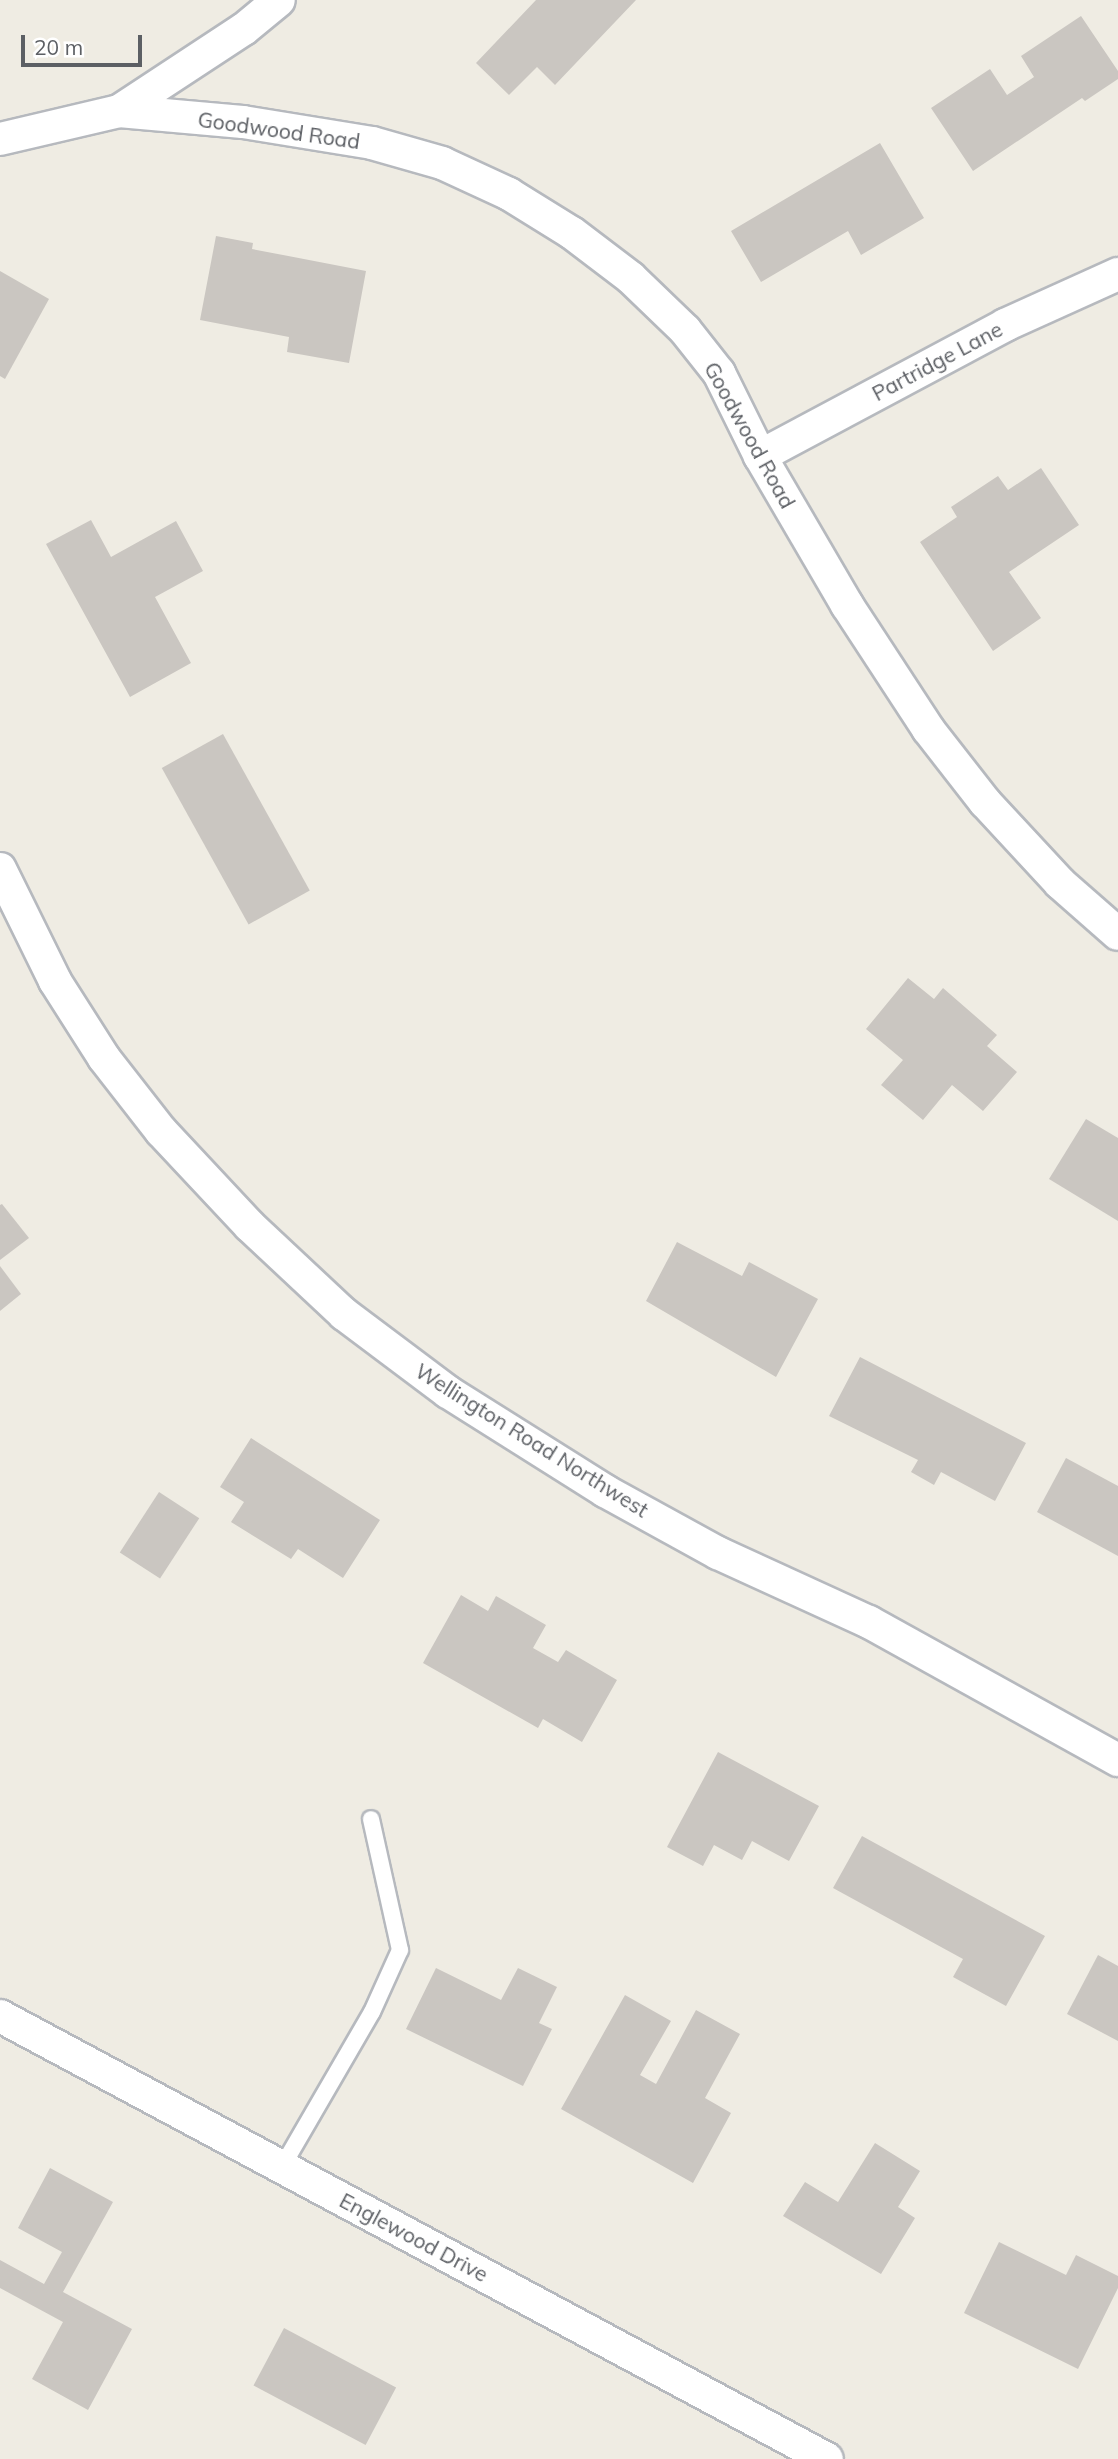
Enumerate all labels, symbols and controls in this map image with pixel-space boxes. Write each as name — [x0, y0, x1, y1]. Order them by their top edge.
scale bar — [24, 21, 145, 65]
text: 20 m — [34, 34, 83, 60]
street label: Goodwood Road — [196, 106, 362, 154]
street label: Partridge Lane — [868, 316, 1006, 406]
street label: Goodwood Road — [699, 357, 801, 513]
street label: Wellington Road Northwest — [411, 1358, 653, 1522]
street label: Englewood Drive — [335, 2187, 493, 2287]

